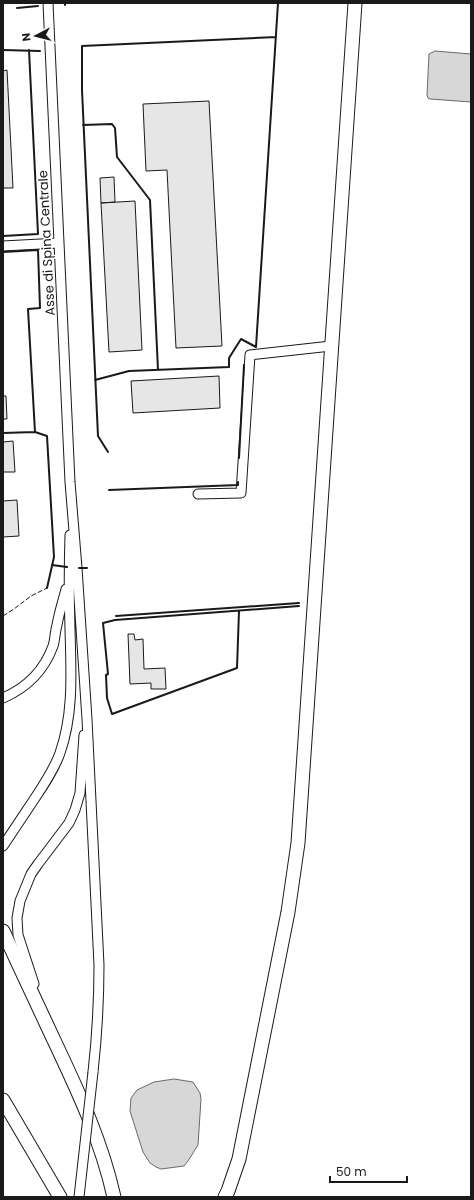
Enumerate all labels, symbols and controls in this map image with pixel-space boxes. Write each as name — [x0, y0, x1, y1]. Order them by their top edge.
north arrow — [16, 16, 56, 56]
text: N — [18, 32, 35, 42]
street label: Asse di Spina Centrale — [33, 170, 60, 316]
scale bar — [330, 1158, 407, 1184]
text: 50 m — [336, 1163, 367, 1180]

